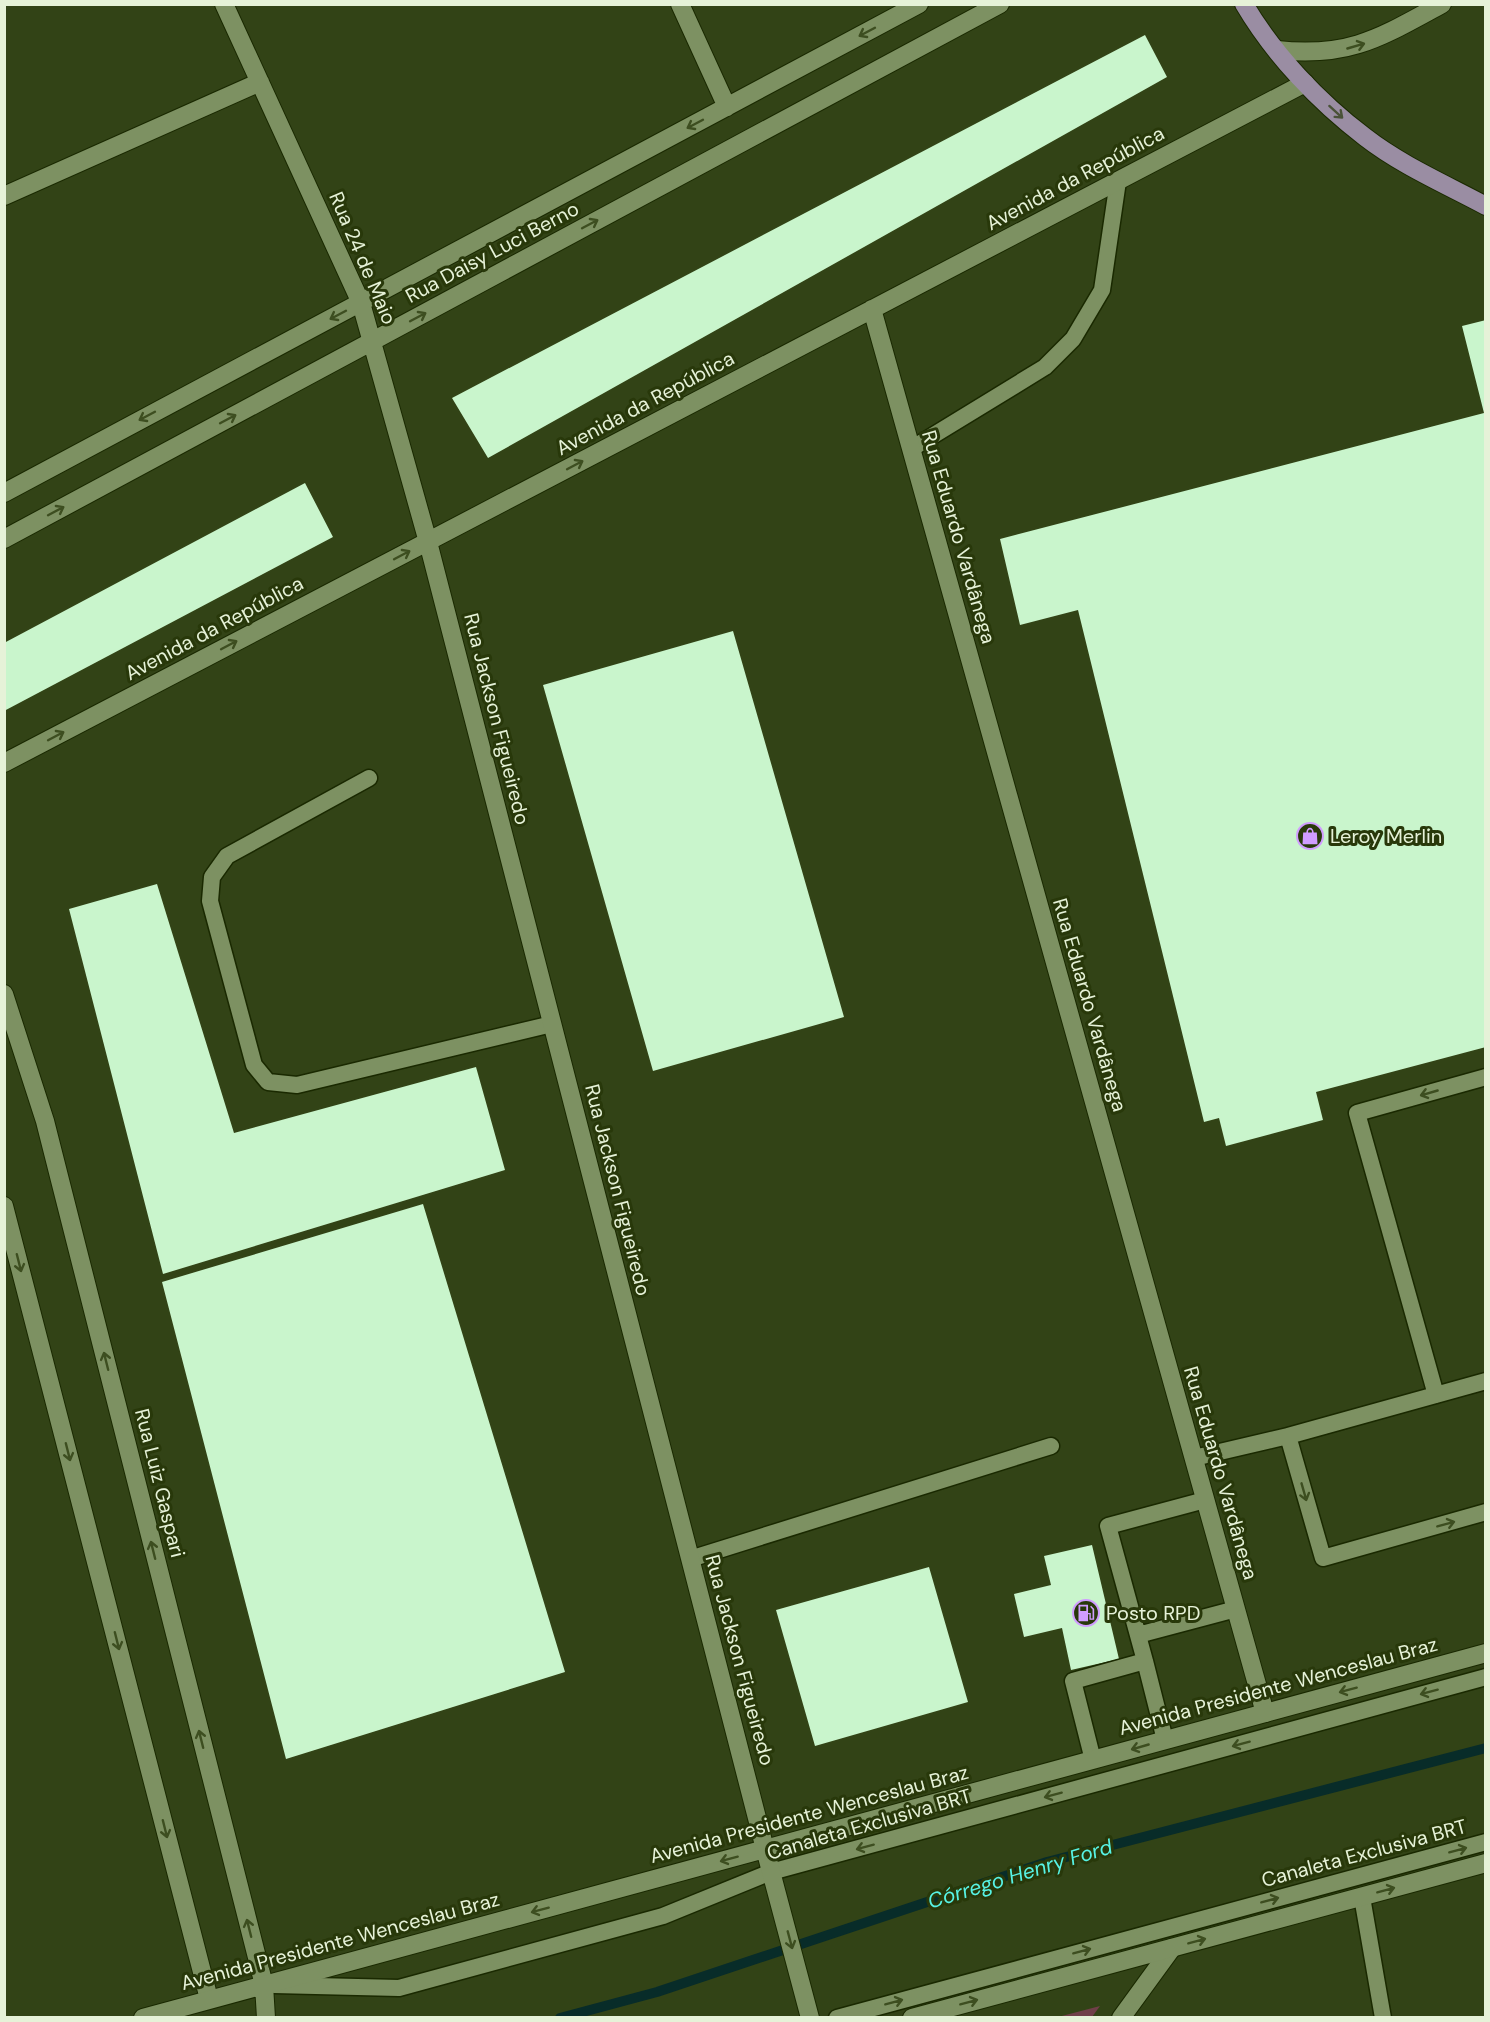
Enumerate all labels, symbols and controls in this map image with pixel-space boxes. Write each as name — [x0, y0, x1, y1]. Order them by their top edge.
one-way arrow — [859, 26, 876, 38]
one-way arrow — [1346, 40, 1365, 51]
one-way arrow — [1328, 105, 1343, 119]
one-way arrow — [687, 118, 704, 130]
street label: Avenida da República — [981, 120, 1169, 236]
street label: Rua 24 de Maio — [323, 188, 403, 328]
street label: Rua Daisy Luci Berno — [401, 195, 583, 309]
one-way arrow — [581, 218, 598, 230]
one-way arrow — [330, 309, 347, 321]
one-way arrow — [409, 311, 426, 323]
street label: Avenida da República — [551, 345, 739, 461]
one-way arrow — [139, 411, 157, 422]
one-way arrow — [219, 413, 236, 425]
street label: Rua Eduardo Vardânega — [916, 427, 1002, 647]
one-way arrow — [566, 459, 583, 471]
one-way arrow — [47, 505, 64, 517]
one-way arrow — [393, 549, 410, 561]
street label: Avenida da República — [120, 570, 308, 686]
street label: Rua Jackson Figueiredo — [458, 611, 536, 827]
one-way arrow — [220, 639, 238, 651]
one-way arrow — [47, 730, 65, 741]
shop icon: Leroy Merlin — [1295, 821, 1325, 851]
place label: Leroy Merlin — [1330, 823, 1442, 849]
street label: Rua Eduardo Vardânega — [1047, 895, 1133, 1115]
street label: Rua Jackson Figueiredo — [579, 1082, 657, 1298]
one-way arrow — [1420, 1088, 1439, 1099]
one-way arrow — [14, 1253, 25, 1272]
one-way arrow — [99, 1352, 111, 1371]
street label: Rua Eduardo Vardânega — [1178, 1363, 1264, 1583]
street label: Rua Luiz Gaspari — [129, 1406, 191, 1560]
one-way arrow — [62, 1442, 74, 1461]
one-way arrow — [1299, 1482, 1311, 1501]
one-way arrow — [1436, 1517, 1455, 1529]
one-way arrow — [147, 1541, 159, 1560]
street label: Rua Jackson Figueiredo — [699, 1552, 781, 1768]
fuel station icon: Posto RPD — [1071, 1598, 1101, 1628]
place label: Posto RPD — [1106, 1600, 1200, 1626]
one-way arrow — [111, 1631, 123, 1650]
street label: Avenida Presidente Wenceslau Braz — [1116, 1631, 1440, 1741]
one-way arrow — [1339, 1685, 1358, 1696]
one-way arrow — [1420, 1687, 1439, 1698]
one-way arrow — [195, 1730, 207, 1749]
one-way arrow — [1232, 1738, 1251, 1750]
one-way arrow — [1130, 1742, 1149, 1753]
street label: Avenida Presidente Wenceslau Braz — [647, 1759, 971, 1869]
street label: Canaleta Exclusiva BRT — [764, 1782, 974, 1866]
one-way arrow — [1044, 1790, 1063, 1801]
street label: Canaleta Exclusiva BRT — [1258, 1813, 1470, 1893]
one-way arrow — [160, 1820, 172, 1839]
water label: Córrego Henry Ford — [924, 1832, 1117, 1915]
one-way arrow — [856, 1841, 875, 1853]
one-way arrow — [1449, 1843, 1468, 1855]
one-way arrow — [719, 1854, 738, 1865]
one-way arrow — [1376, 1884, 1395, 1895]
street label: Avenida Presidente Wenceslau Braz — [178, 1886, 502, 1996]
one-way arrow — [1260, 1894, 1279, 1906]
one-way arrow — [531, 1905, 550, 1916]
one-way arrow — [243, 1919, 255, 1938]
one-way arrow — [784, 1930, 796, 1949]
one-way arrow — [1188, 1934, 1207, 1946]
one-way arrow — [1072, 1945, 1091, 1957]
one-way arrow — [884, 1996, 903, 2007]
one-way arrow — [959, 1996, 978, 2008]

